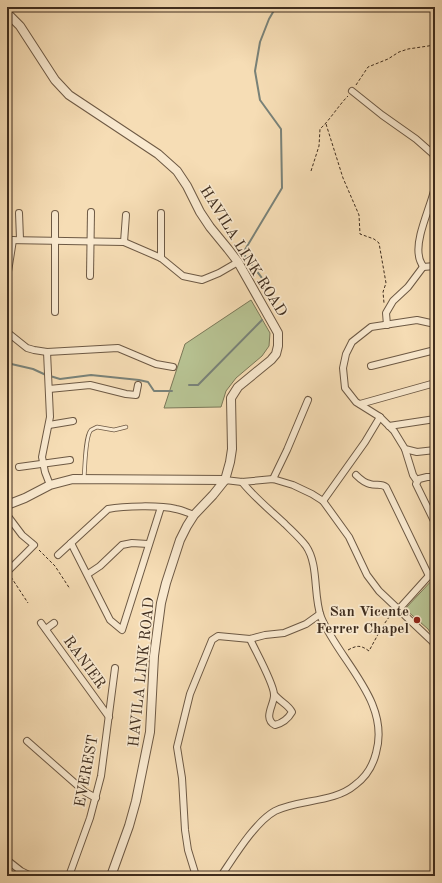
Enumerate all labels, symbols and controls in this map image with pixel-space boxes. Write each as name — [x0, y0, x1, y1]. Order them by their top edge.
street label: HAVILA LINK ROAD — [196, 184, 289, 320]
street label: HAVILA LINK ROAD — [127, 596, 158, 748]
place label: San Vicente Ferrer Chapel — [316, 605, 409, 637]
marker: San Vicente Ferrer Chapel — [412, 615, 422, 625]
street label: RANIER — [60, 634, 108, 692]
street label: EVEREST — [73, 734, 102, 809]

